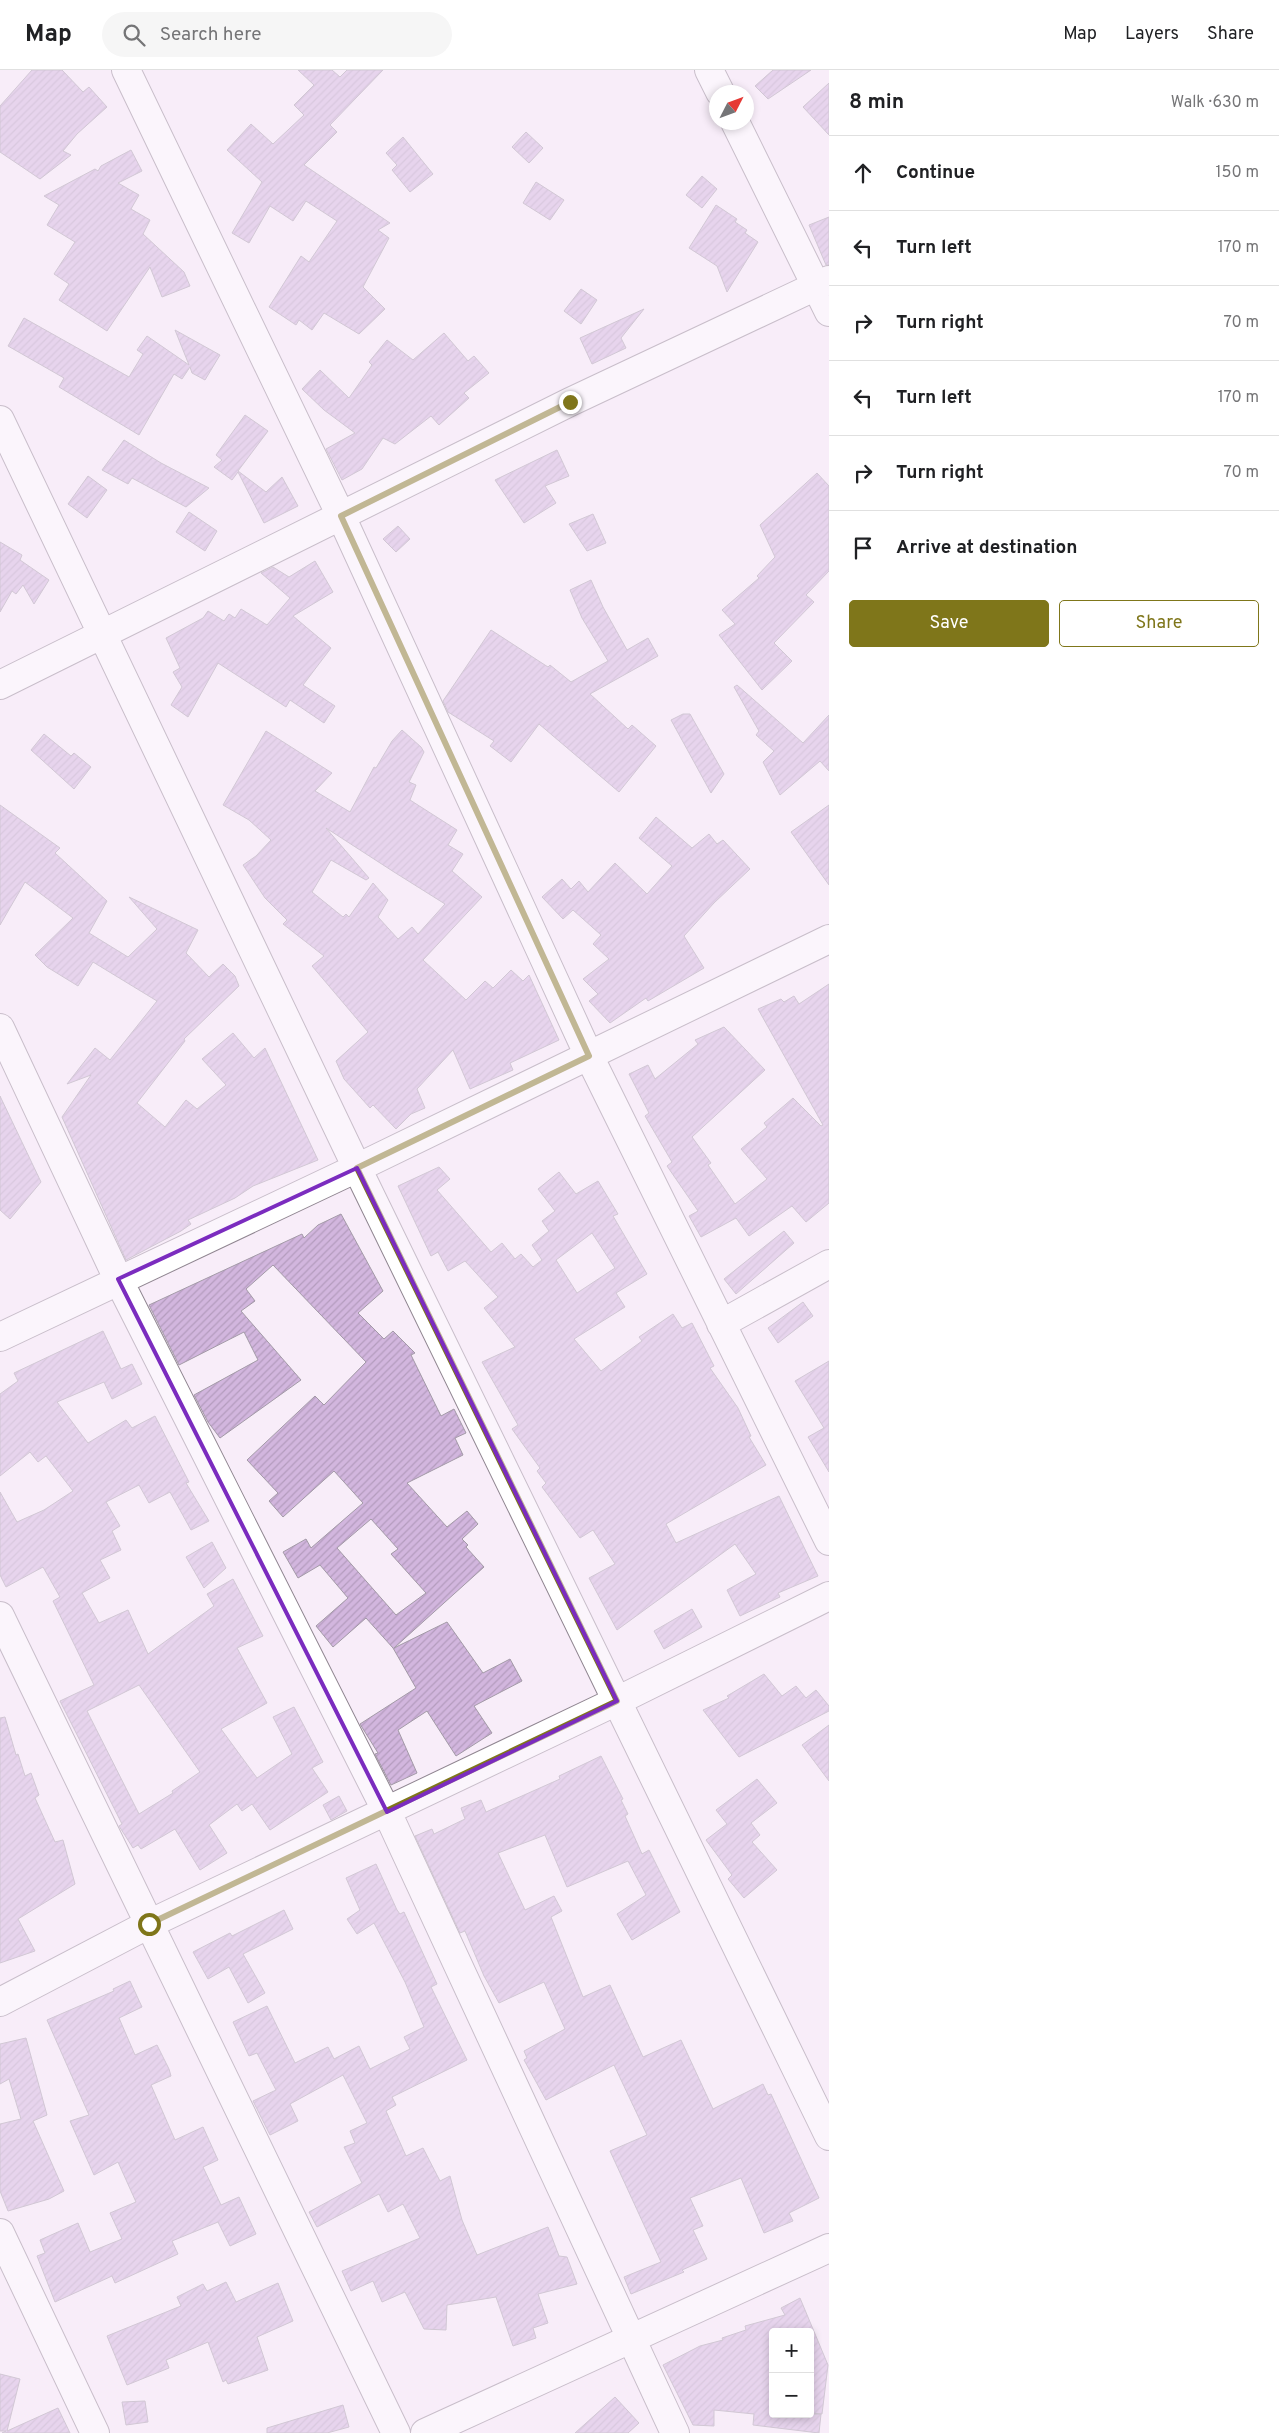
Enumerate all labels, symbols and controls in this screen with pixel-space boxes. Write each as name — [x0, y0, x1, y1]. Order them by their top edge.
search box — [102, 12, 452, 57]
text: Map — [25, 20, 72, 50]
icon: search — [120, 21, 148, 49]
text: Search here — [160, 23, 261, 47]
text: Map — [1063, 23, 1097, 46]
text: Layers — [1125, 23, 1179, 46]
text: Share — [1207, 23, 1254, 46]
north arrow — [709, 85, 754, 130]
text: 8 min — [849, 89, 904, 116]
text: Walk · 630 m — [1171, 93, 1259, 113]
icon: ahead — [849, 159, 877, 187]
text: Continue — [896, 161, 975, 185]
text: 150 m — [1216, 163, 1259, 183]
icon: left — [849, 234, 877, 262]
text: Turn left — [896, 236, 972, 260]
text: 170 m — [1218, 238, 1259, 258]
icon: right — [849, 309, 877, 337]
text: Turn right — [896, 311, 984, 335]
text: 70 m — [1224, 313, 1259, 333]
icon: left — [849, 384, 877, 412]
text: Turn left — [896, 386, 972, 410]
text: 170 m — [1218, 388, 1259, 408]
route end — [559, 391, 582, 414]
icon: right — [849, 459, 877, 487]
text: Turn right — [896, 461, 984, 485]
text: 70 m — [1224, 463, 1259, 483]
icon: arrive — [849, 534, 877, 562]
text: Arrive at destination — [896, 536, 1077, 560]
button: Save — [849, 600, 1049, 647]
button: Share — [1059, 600, 1259, 647]
route start — [138, 1913, 161, 1936]
map controls — [769, 2328, 814, 2418]
button: + — [769, 2328, 814, 2373]
button: − — [769, 2373, 814, 2418]

